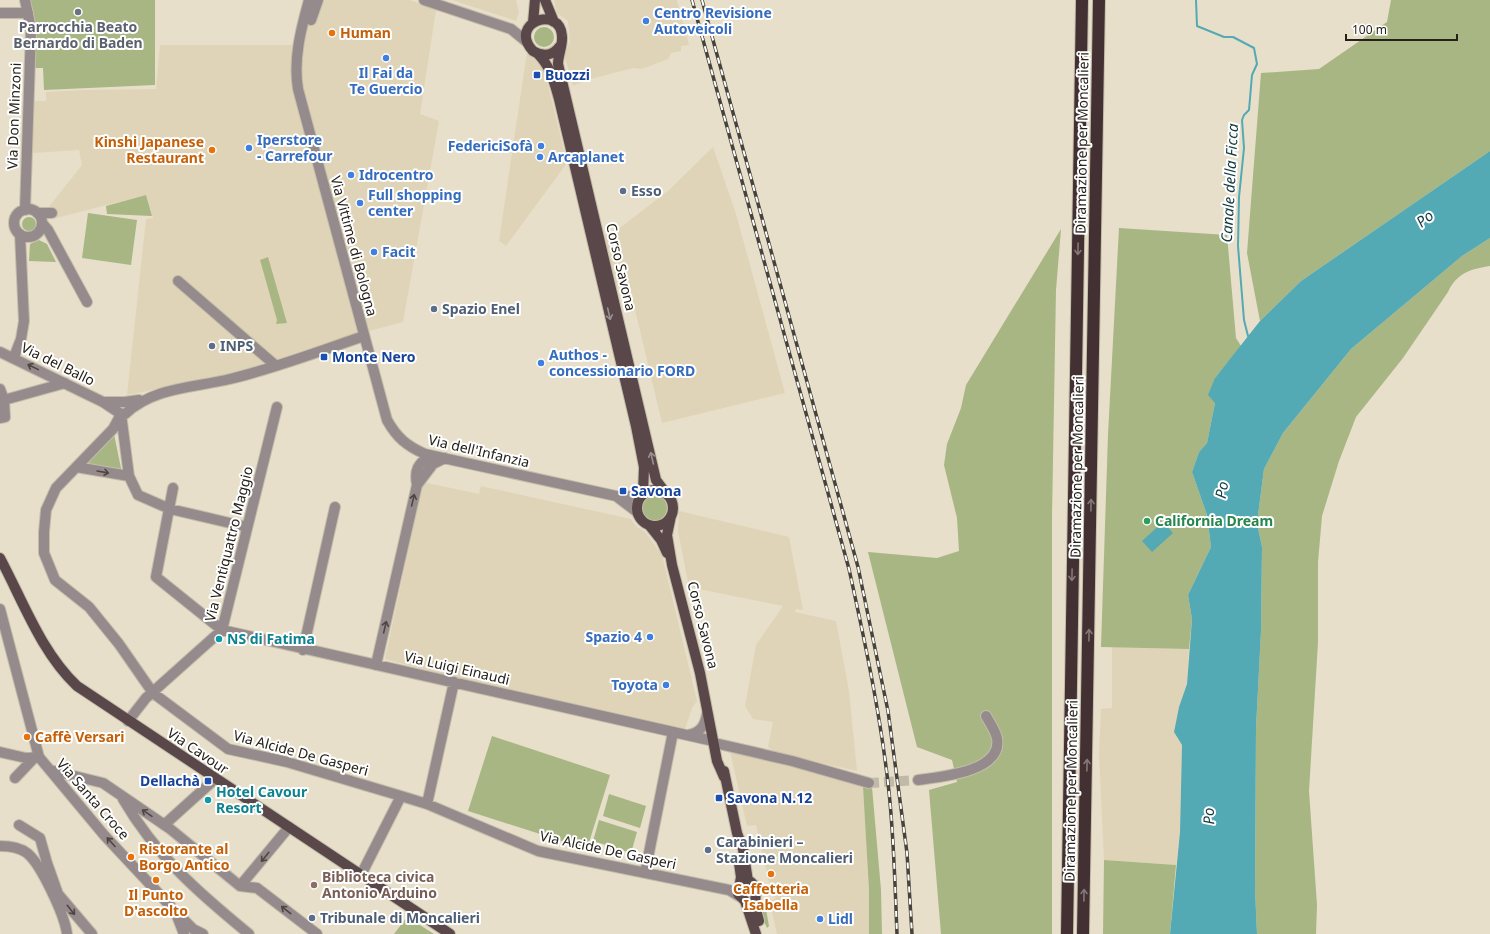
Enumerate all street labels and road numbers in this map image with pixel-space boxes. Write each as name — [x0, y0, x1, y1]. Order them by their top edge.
street label: Diramazione per Moncalieri — [1070, 52, 1093, 234]
street label: Via Don Minzoni — [2, 62, 25, 170]
street label: Via Vittime di Bologna — [327, 174, 382, 318]
street label: Corso Savona — [602, 221, 641, 313]
street label: Via del Ballo — [18, 337, 98, 390]
street label: Diramazione per Moncalieri — [1065, 376, 1088, 558]
street label: Via dell'Infanzia — [427, 430, 532, 471]
street label: Via Ventiquattro Maggio — [200, 464, 257, 624]
street label: Corso Savona — [683, 579, 724, 671]
street label: Via Luigi Einaudi — [402, 646, 512, 689]
street label: Diramazione per Moncalieri — [1059, 700, 1082, 882]
street label: Via Cavour — [164, 723, 233, 778]
street label: Via Alcide De Gasperi — [232, 725, 371, 780]
street label: Via Santa Croce — [53, 754, 134, 843]
street label: Via Alcide De Gasperi — [538, 826, 678, 873]

